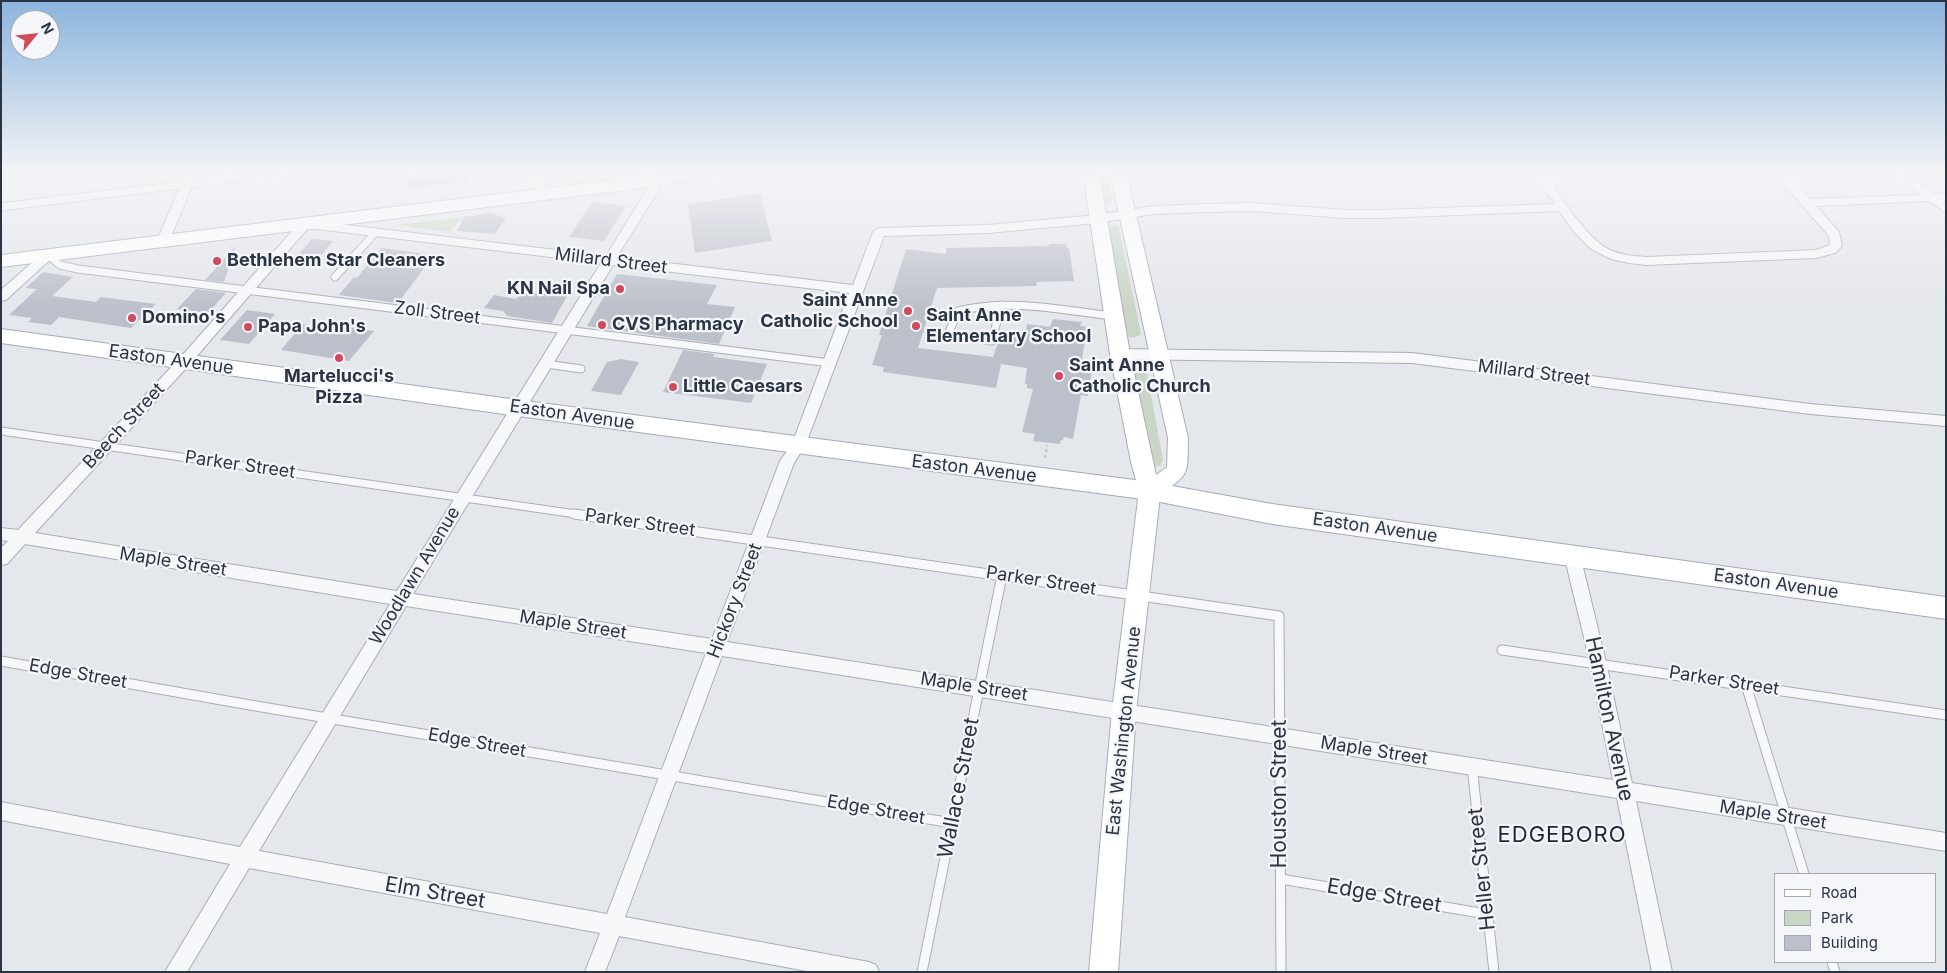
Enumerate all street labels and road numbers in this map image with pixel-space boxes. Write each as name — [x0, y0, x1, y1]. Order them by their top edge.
street label: Millard Street — [554, 243, 668, 279]
street label: Zoll Street — [393, 297, 481, 329]
street label: Easton Avenue — [107, 341, 235, 379]
street label: Millard Street — [1477, 355, 1591, 391]
street label: Beech Street — [79, 379, 169, 473]
street label: Easton Avenue — [508, 396, 636, 434]
street label: Parker Street — [183, 447, 297, 483]
street label: Easton Avenue — [910, 451, 1038, 487]
street label: Woodlawn Avenue — [365, 503, 465, 649]
street label: Parker Street — [583, 505, 697, 541]
street label: Easton Avenue — [1311, 509, 1439, 547]
street label: Hickory Street — [703, 541, 767, 661]
street label: Maple Street — [118, 543, 228, 581]
street label: Parker Street — [984, 562, 1098, 600]
street label: Easton Avenue — [1712, 565, 1840, 603]
street label: Maple Street — [518, 606, 628, 644]
street label: East Washington Avenue — [1102, 625, 1146, 837]
street label: Hamilton Avenue — [1579, 634, 1639, 804]
street label: Edge Street — [27, 655, 129, 693]
street label: Parker Street — [1667, 662, 1781, 700]
street label: Maple Street — [919, 668, 1029, 706]
street label: Wallace Street — [933, 716, 985, 860]
street label: Houston Street — [1267, 720, 1293, 868]
street label: Edge Street — [426, 724, 528, 762]
street label: Maple Street — [1319, 732, 1429, 770]
street label: Edge Street — [825, 791, 927, 829]
street label: Maple Street — [1718, 796, 1828, 834]
street label: Heller Street — [1463, 806, 1501, 932]
street label: Elm Street — [383, 872, 487, 914]
street label: Edge Street — [1325, 874, 1443, 918]

